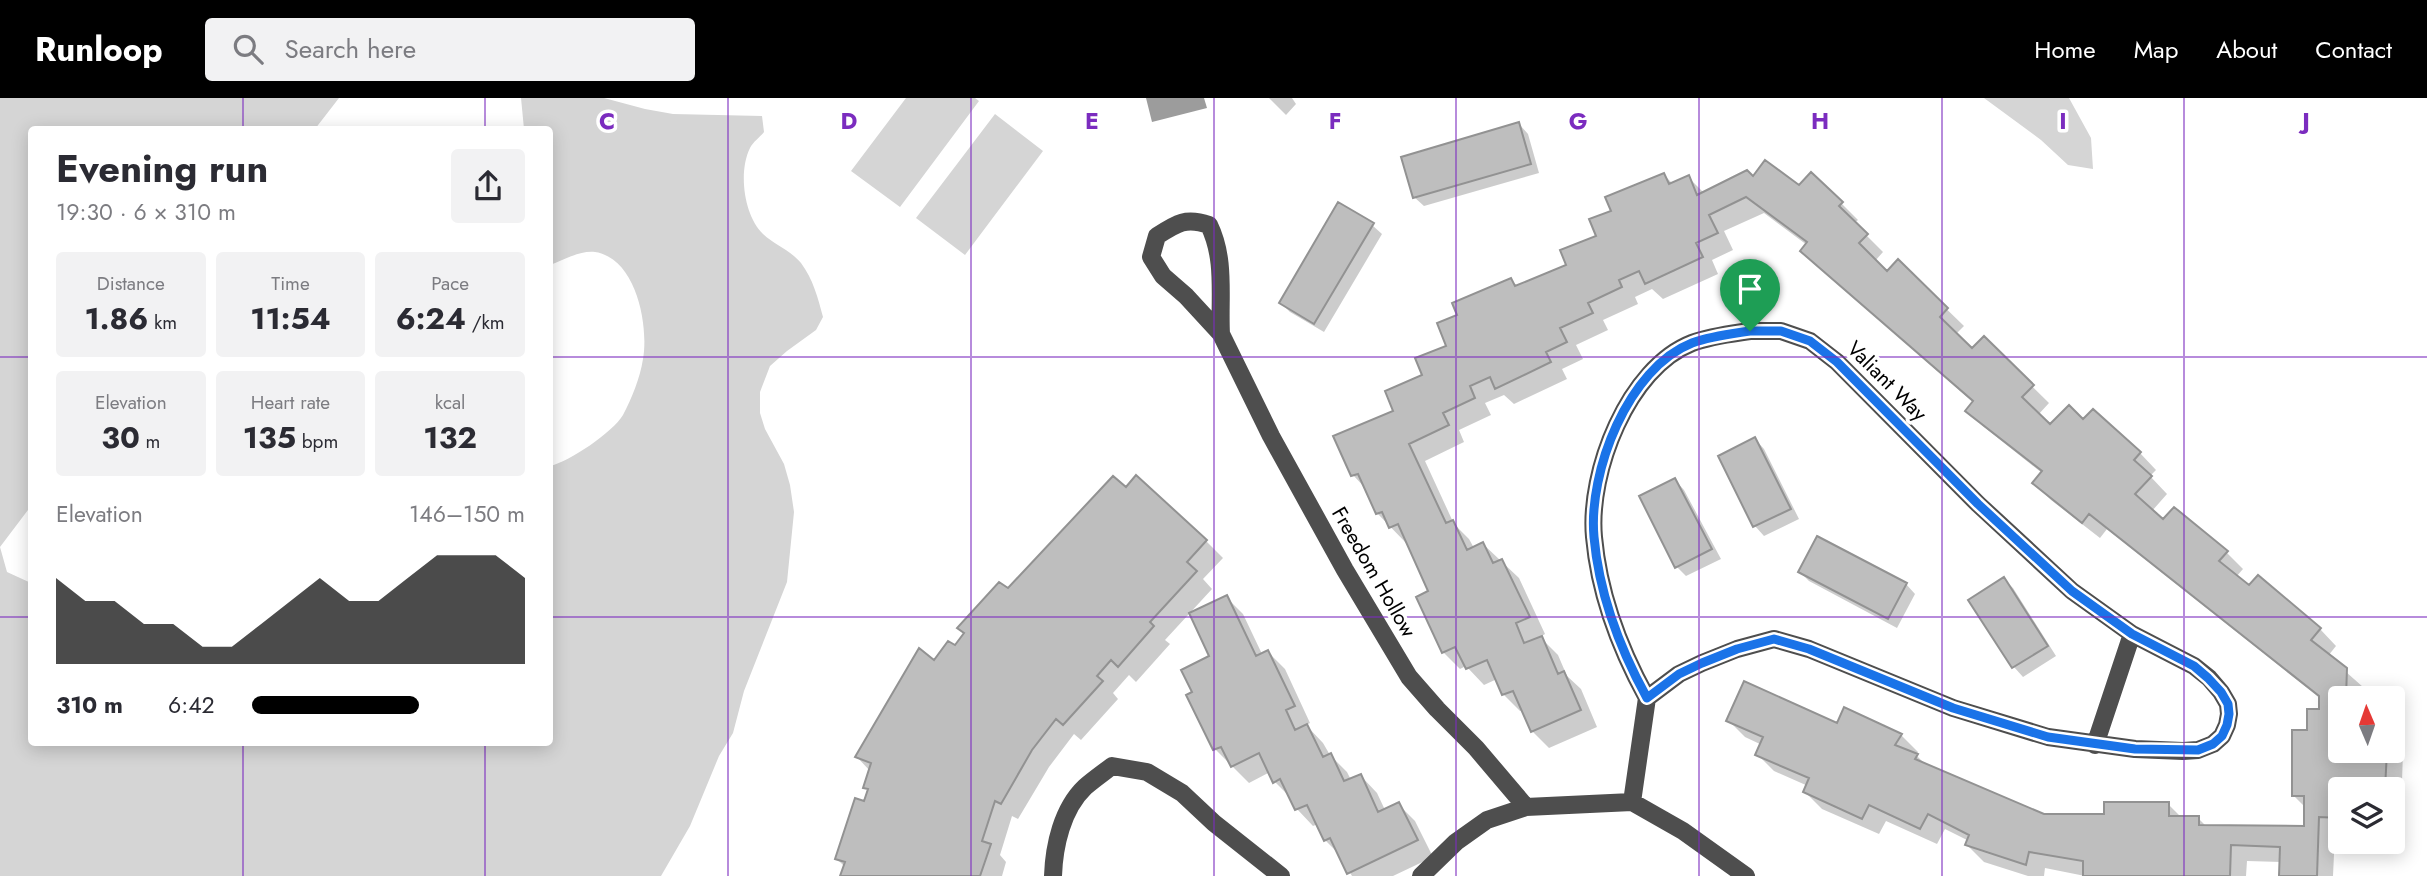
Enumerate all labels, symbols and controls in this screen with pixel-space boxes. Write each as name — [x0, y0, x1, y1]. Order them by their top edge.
search box — [205, 18, 695, 81]
text: Runloop — [35, 26, 163, 73]
icon: search — [229, 30, 267, 68]
text: Search here — [285, 30, 416, 68]
text: Home — [2034, 32, 2096, 67]
text: Map — [2134, 32, 2178, 67]
text: About — [2216, 32, 2277, 67]
text: Contact — [2315, 32, 2392, 67]
text: C — [599, 104, 615, 138]
text: D — [841, 104, 858, 138]
text: E — [1085, 104, 1099, 138]
text: F — [1329, 104, 1341, 138]
text: G — [1569, 104, 1587, 138]
text: H — [1811, 104, 1829, 138]
text: I — [2059, 104, 2067, 138]
text: J — [2298, 104, 2310, 138]
text: Evening run — [56, 141, 268, 196]
button: share — [451, 149, 525, 223]
text: 19:30 · 6 × 310 m — [56, 195, 236, 229]
pin — [1720, 259, 1780, 331]
text: Distance — [97, 270, 165, 297]
text: Time — [271, 270, 310, 297]
text: Pace — [431, 270, 469, 297]
icon: arrive — [1731, 270, 1769, 308]
text: 1.86 — [84, 297, 148, 340]
text: 11:54 — [250, 297, 331, 340]
text: 6:24 — [396, 297, 466, 340]
text: km — [148, 309, 177, 336]
text: /km — [466, 309, 505, 336]
street label: Valiant Way — [1840, 334, 1934, 428]
text: Elevation — [95, 389, 167, 416]
text: Heart rate — [251, 389, 330, 416]
text: kcal — [435, 389, 466, 416]
text: 30 — [101, 416, 140, 459]
text: 135 — [243, 416, 296, 459]
text: 132 — [423, 416, 477, 459]
text: m — [140, 428, 160, 455]
text: bpm — [296, 428, 338, 455]
text: Elevation — [56, 497, 143, 531]
text: 146–150 m — [409, 497, 525, 531]
street label: Freedom Hollow — [1324, 501, 1424, 643]
north arrow — [2328, 686, 2404, 763]
map controls — [2328, 686, 2405, 854]
text: 310 m — [56, 688, 123, 722]
text: 6:42 — [168, 688, 215, 722]
button: layers — [2328, 777, 2405, 854]

